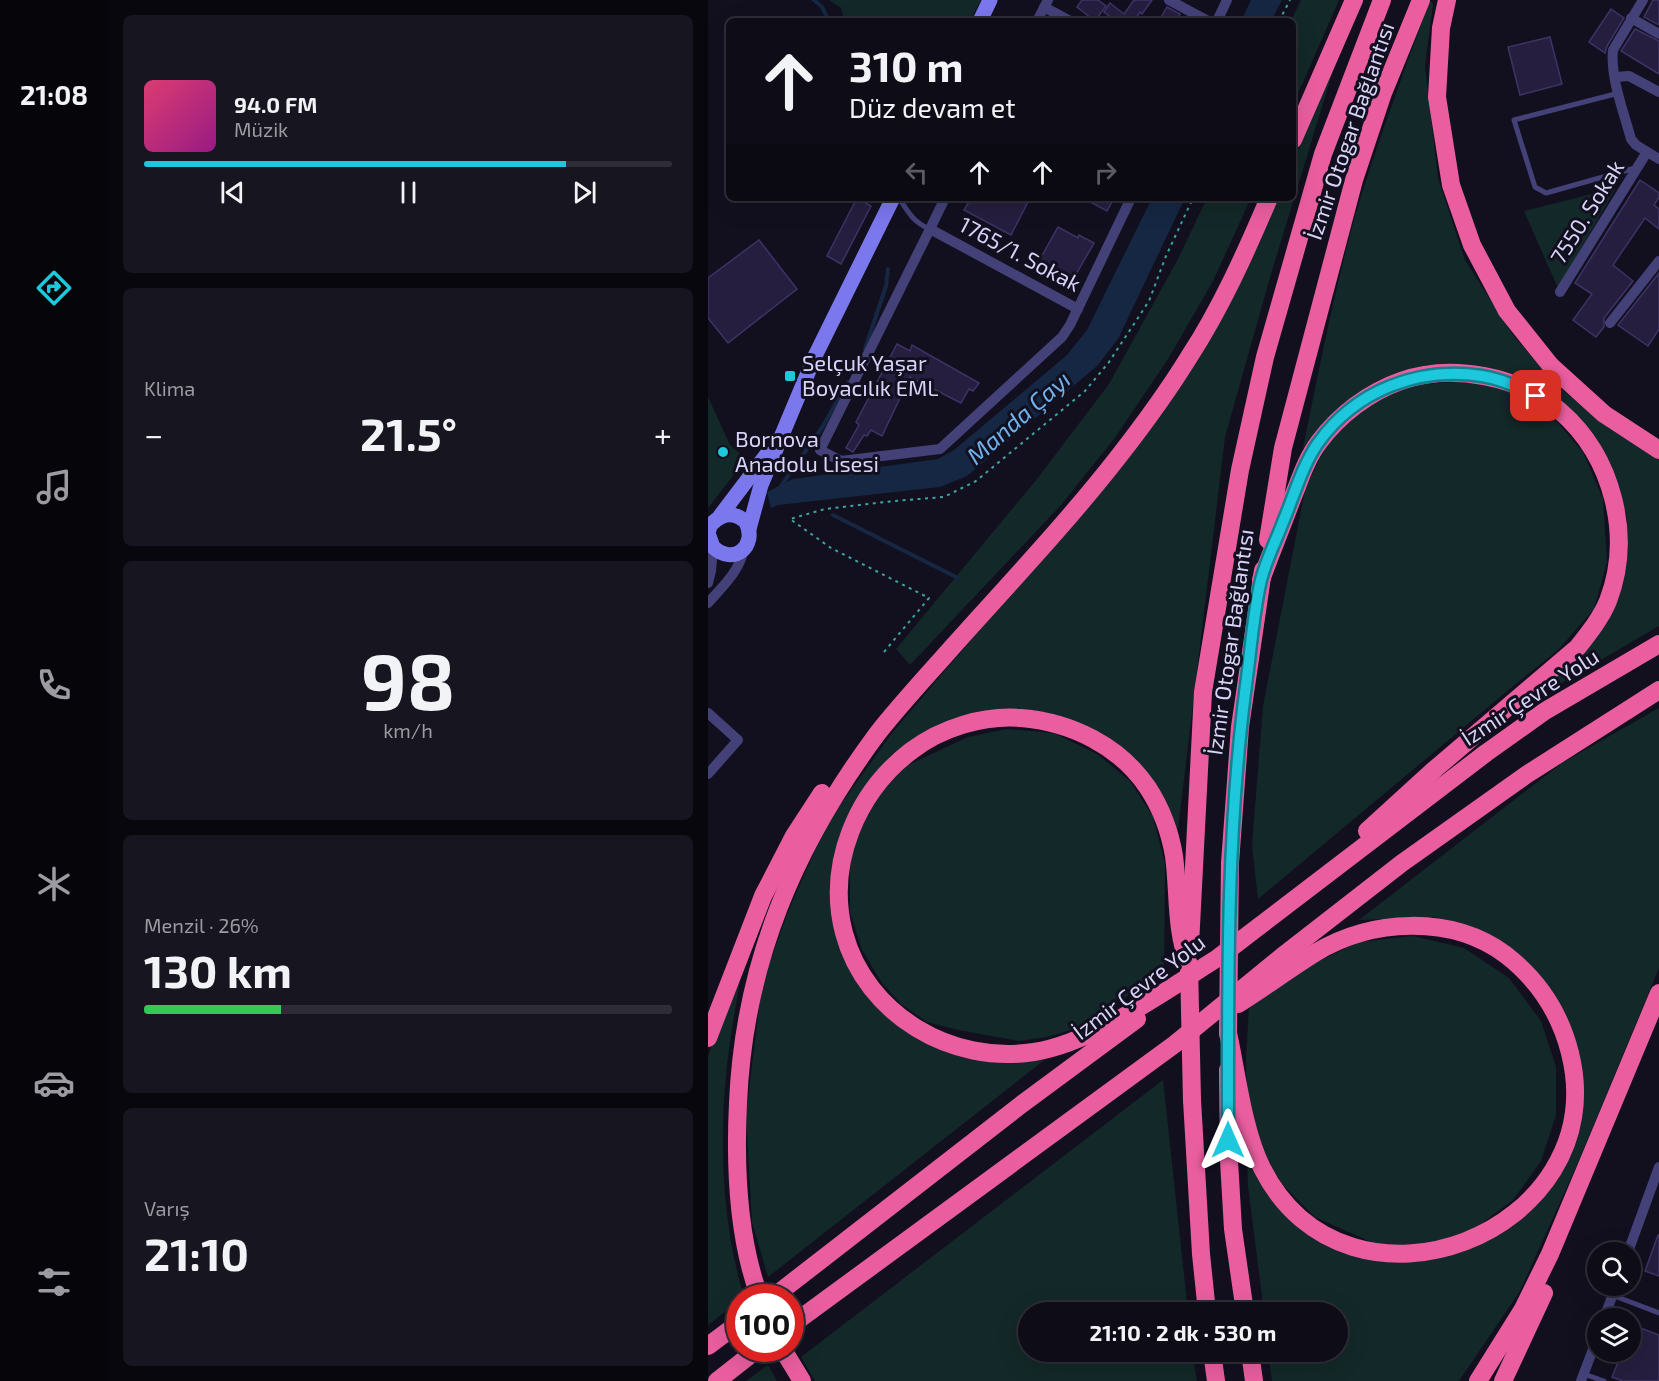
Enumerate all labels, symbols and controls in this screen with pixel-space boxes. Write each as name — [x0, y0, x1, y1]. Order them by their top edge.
street label: İzmir Otogar Bağlantısı — [1300, 19, 1398, 243]
text: 310 m — [849, 40, 964, 90]
icon: ahead — [750, 42, 828, 120]
text: 21:08 — [20, 78, 88, 110]
text: 94.0 FM — [234, 91, 317, 117]
text: Düz devam et — [849, 91, 1015, 123]
text: Müzik — [234, 117, 288, 141]
street label: 7550. Sokak — [1544, 155, 1628, 268]
icon: left — [900, 156, 933, 189]
icon: ahead — [963, 156, 996, 189]
icon: ahead — [1026, 156, 1059, 189]
icon: right — [1089, 156, 1122, 189]
icon: previous — [216, 176, 249, 209]
icon: pause — [392, 176, 425, 209]
icon: next — [568, 176, 601, 209]
street label: 1765/1. Sokak — [955, 210, 1086, 296]
icon: directions — [33, 267, 75, 309]
place label: Selçuk Yaşar Boyacılık EML — [802, 349, 939, 400]
water label: Manda Çayı — [960, 364, 1076, 470]
marker: Selçuk Yaşar Boyacılık EML — [783, 369, 797, 383]
pin — [1510, 370, 1561, 421]
text: Klima — [144, 376, 195, 400]
icon: arrive — [1519, 379, 1552, 412]
text: 21.5° — [360, 406, 457, 460]
text: − — [144, 414, 163, 454]
text: + — [654, 414, 672, 454]
place label: Bornova Anadolu Lisesi — [735, 425, 879, 476]
marker: Bornova Anadolu Lisesi — [716, 445, 730, 459]
icon: music — [33, 466, 75, 508]
street label: İzmir Otogar Bağlantısı — [1200, 527, 1258, 757]
text: 98 — [361, 632, 455, 726]
street label: İzmir Çevre Yolu — [1456, 642, 1604, 752]
icon: phone — [33, 664, 75, 706]
text: km/h — [383, 718, 433, 742]
icon: climate — [33, 863, 75, 905]
text: Menzil · 26% — [144, 913, 259, 937]
street label: İzmir Çevre Yolu — [1067, 928, 1211, 1046]
text: 130 km — [144, 943, 292, 997]
icon: car — [33, 1062, 75, 1104]
position arrow — [1196, 1108, 1260, 1172]
text: Varış — [144, 1196, 190, 1220]
text: 21:10 — [144, 1226, 249, 1280]
map controls — [1587, 1242, 1641, 1362]
button: search — [1587, 1242, 1641, 1296]
icon: filters — [33, 1261, 75, 1303]
speed limit sign: 100 — [726, 1284, 804, 1362]
button: layers — [1587, 1308, 1641, 1362]
text: 21:10 · 2 dk · 530 m — [1090, 1319, 1276, 1345]

